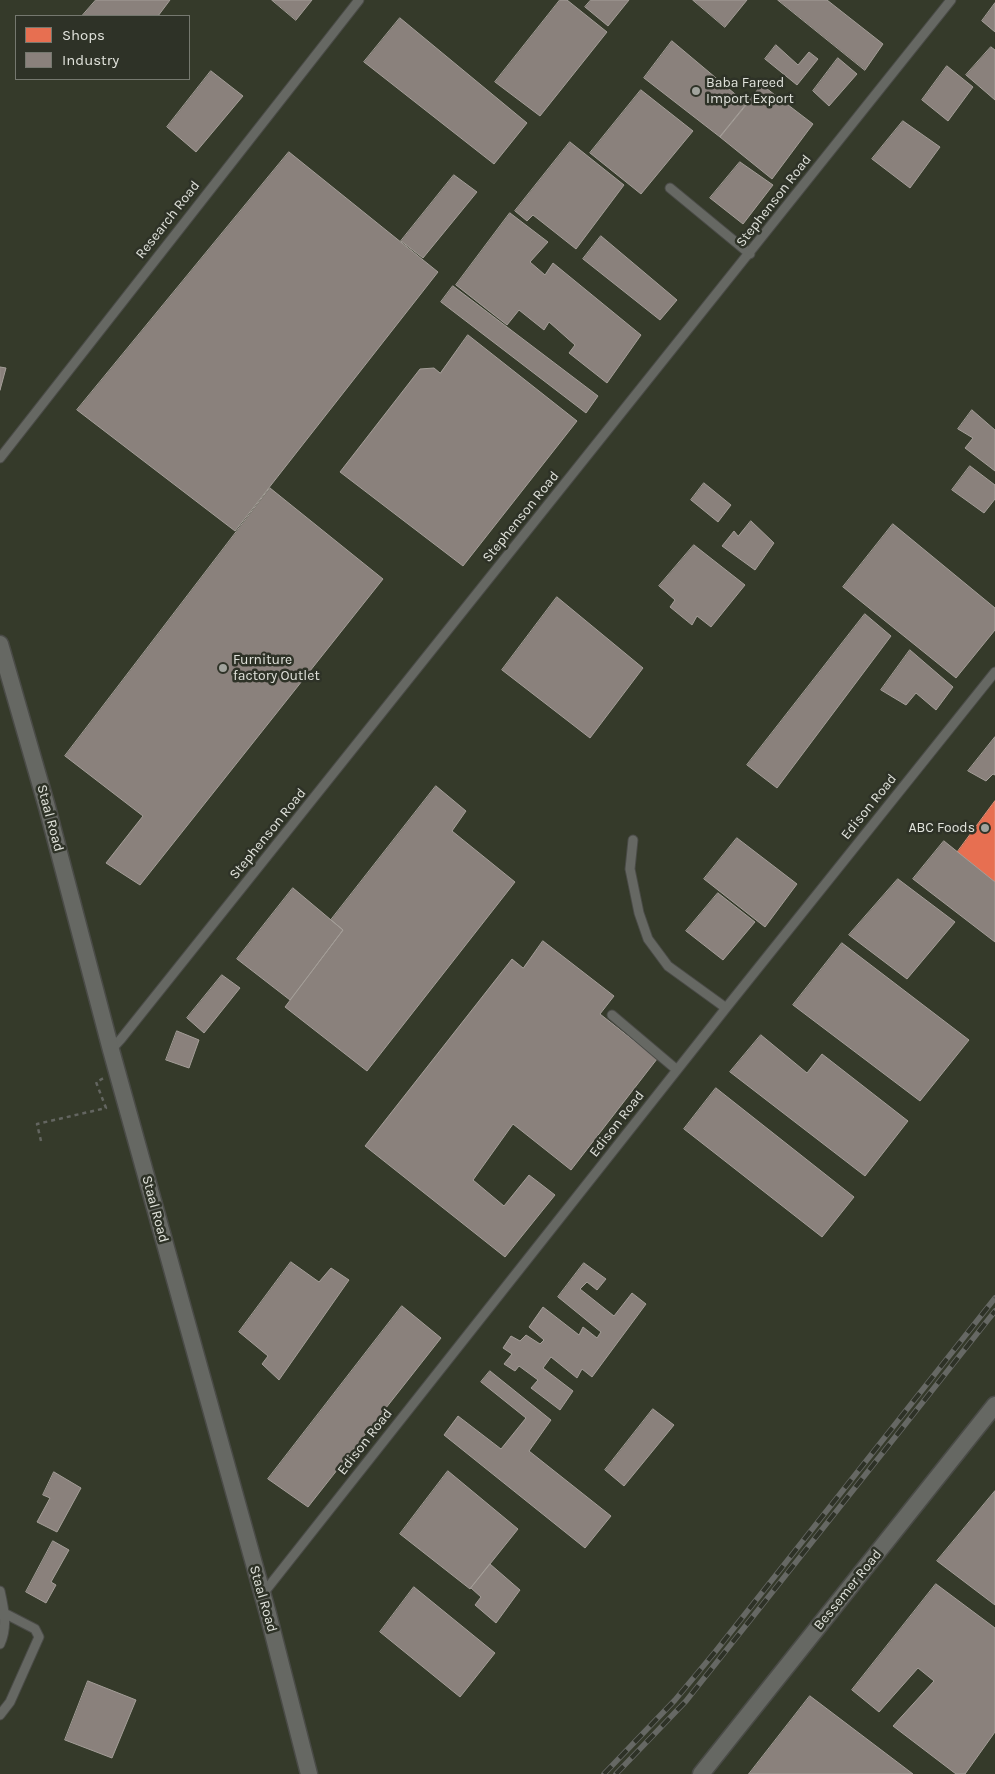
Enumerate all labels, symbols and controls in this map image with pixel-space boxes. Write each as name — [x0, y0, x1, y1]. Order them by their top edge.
legend — [15, 15, 190, 80]
text: Shops — [62, 26, 105, 44]
text: Industry — [62, 51, 119, 69]
place label: Baba Fareed Import Export — [706, 75, 794, 108]
marker: Baba Fareed Import Export — [690, 85, 702, 97]
street label: Stephenson Road — [733, 152, 815, 250]
street label: Research Road — [132, 178, 204, 262]
street label: Stephenson Road — [479, 468, 563, 566]
place label: Furniture factory Outlet — [233, 652, 320, 684]
marker: Furniture factory Outlet — [217, 662, 229, 674]
street label: Edison Road — [838, 771, 900, 843]
street label: Staal Road — [33, 783, 67, 853]
street label: Stephenson Road — [226, 785, 310, 883]
place label: ABC Foods — [908, 820, 975, 836]
marker: ABC Foods — [979, 822, 991, 834]
street label: Edison Road — [586, 1088, 648, 1160]
street label: Staal Road — [138, 1174, 172, 1244]
street label: Edison Road — [334, 1406, 396, 1478]
street label: Bessemer Road — [810, 1546, 886, 1634]
street label: Staal Road — [245, 1564, 281, 1634]

